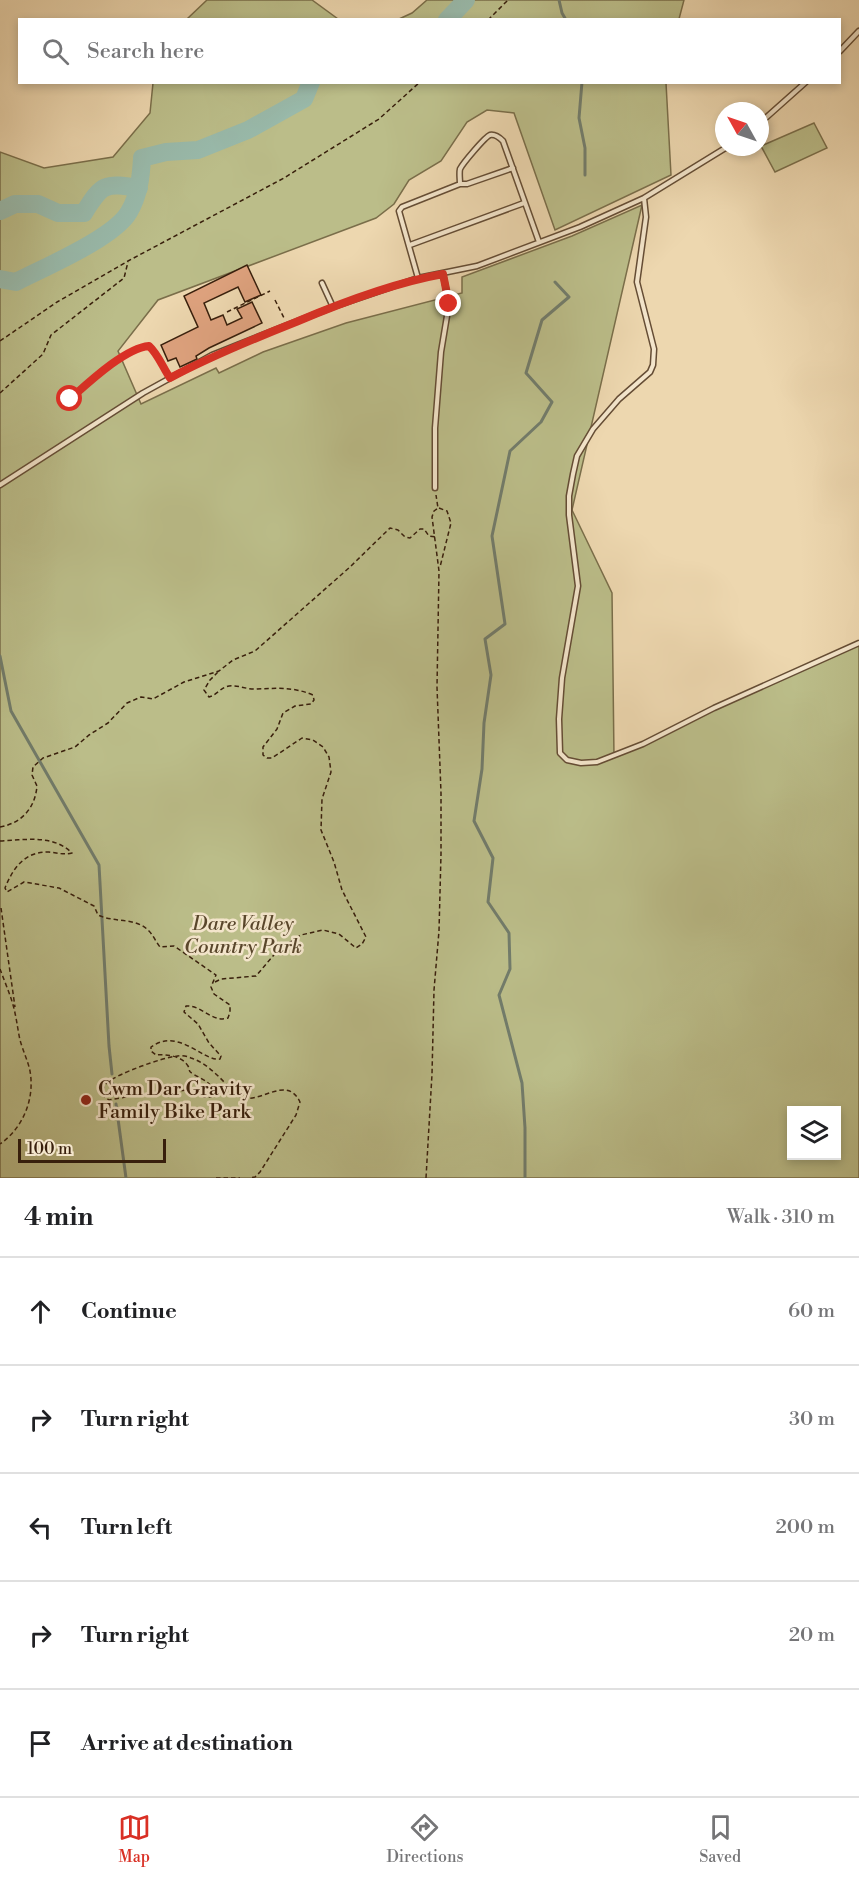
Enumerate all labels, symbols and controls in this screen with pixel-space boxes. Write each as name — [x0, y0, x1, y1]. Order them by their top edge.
search box — [18, 18, 841, 84]
icon: search — [39, 35, 72, 68]
text: Search here — [87, 38, 204, 65]
north arrow — [715, 102, 769, 156]
route end — [435, 290, 461, 316]
route start — [56, 385, 82, 411]
park label: Dare Valley Country Park — [184, 912, 302, 960]
place label: Cwm Dar Gravity Family Bike Park — [98, 1077, 252, 1125]
marker: Cwm Dar Gravity Family Bike Park — [79, 1093, 93, 1107]
map controls — [787, 1106, 841, 1160]
button: layers — [787, 1106, 841, 1160]
scale bar — [18, 1136, 166, 1164]
text: 100 m — [27, 1139, 72, 1159]
text: 4 min — [24, 1201, 94, 1233]
text: Walk · 310 m — [727, 1205, 835, 1230]
icon: ahead — [24, 1295, 57, 1328]
text: Continue — [81, 1298, 177, 1325]
text: 60 m — [788, 1299, 835, 1324]
icon: right — [24, 1403, 57, 1436]
text: Turn right — [81, 1406, 189, 1433]
text: 30 m — [789, 1407, 835, 1432]
icon: left — [24, 1511, 57, 1544]
text: Turn left — [81, 1514, 172, 1541]
text: 200 m — [775, 1515, 835, 1540]
icon: right — [24, 1619, 57, 1652]
text: Turn right — [81, 1622, 189, 1649]
text: 20 m — [789, 1623, 835, 1648]
icon: arrive — [24, 1727, 57, 1760]
text: Arrive at destination — [81, 1730, 293, 1757]
tab: Map — [118, 1811, 151, 1867]
tab: Directions — [386, 1811, 464, 1867]
tab: Saved — [699, 1811, 741, 1867]

